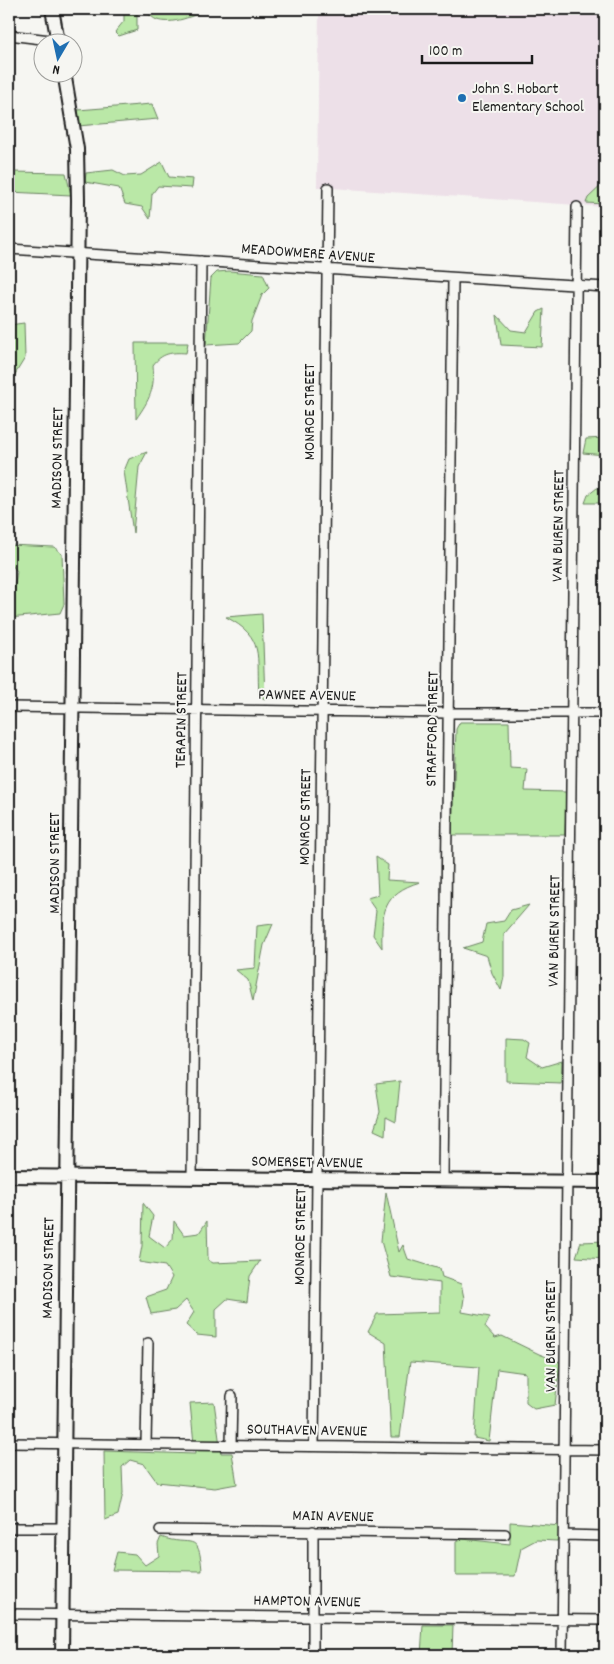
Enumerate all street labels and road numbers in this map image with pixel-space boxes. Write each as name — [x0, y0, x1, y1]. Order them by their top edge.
street label: MEADOWMERE AVENUE — [240, 238, 376, 270]
street label: MONROE STREET — [299, 363, 322, 460]
street label: MADISON STREET — [46, 407, 70, 509]
street label: VAN BUREN STREET — [547, 469, 571, 582]
street label: TERAPIN STREET — [170, 671, 194, 768]
street label: STRAFFORD STREET — [420, 671, 446, 787]
street label: PAWNEE AVENUE — [258, 684, 357, 708]
street label: MONROE STREET — [294, 768, 318, 865]
street label: MADISON STREET — [44, 812, 67, 914]
street label: VAN BUREN STREET — [543, 874, 567, 987]
street label: SOMERSET AVENUE — [251, 1151, 364, 1175]
street label: MONROE STREET — [289, 1188, 313, 1285]
street label: MADISON STREET — [37, 1217, 61, 1319]
street label: VAN BUREN STREET — [540, 1279, 563, 1392]
street label: SOUTHAVEN AVENUE — [247, 1418, 368, 1444]
street label: MAIN AVENUE — [292, 1505, 375, 1529]
street label: HAMPTON AVENUE — [253, 1590, 362, 1614]

